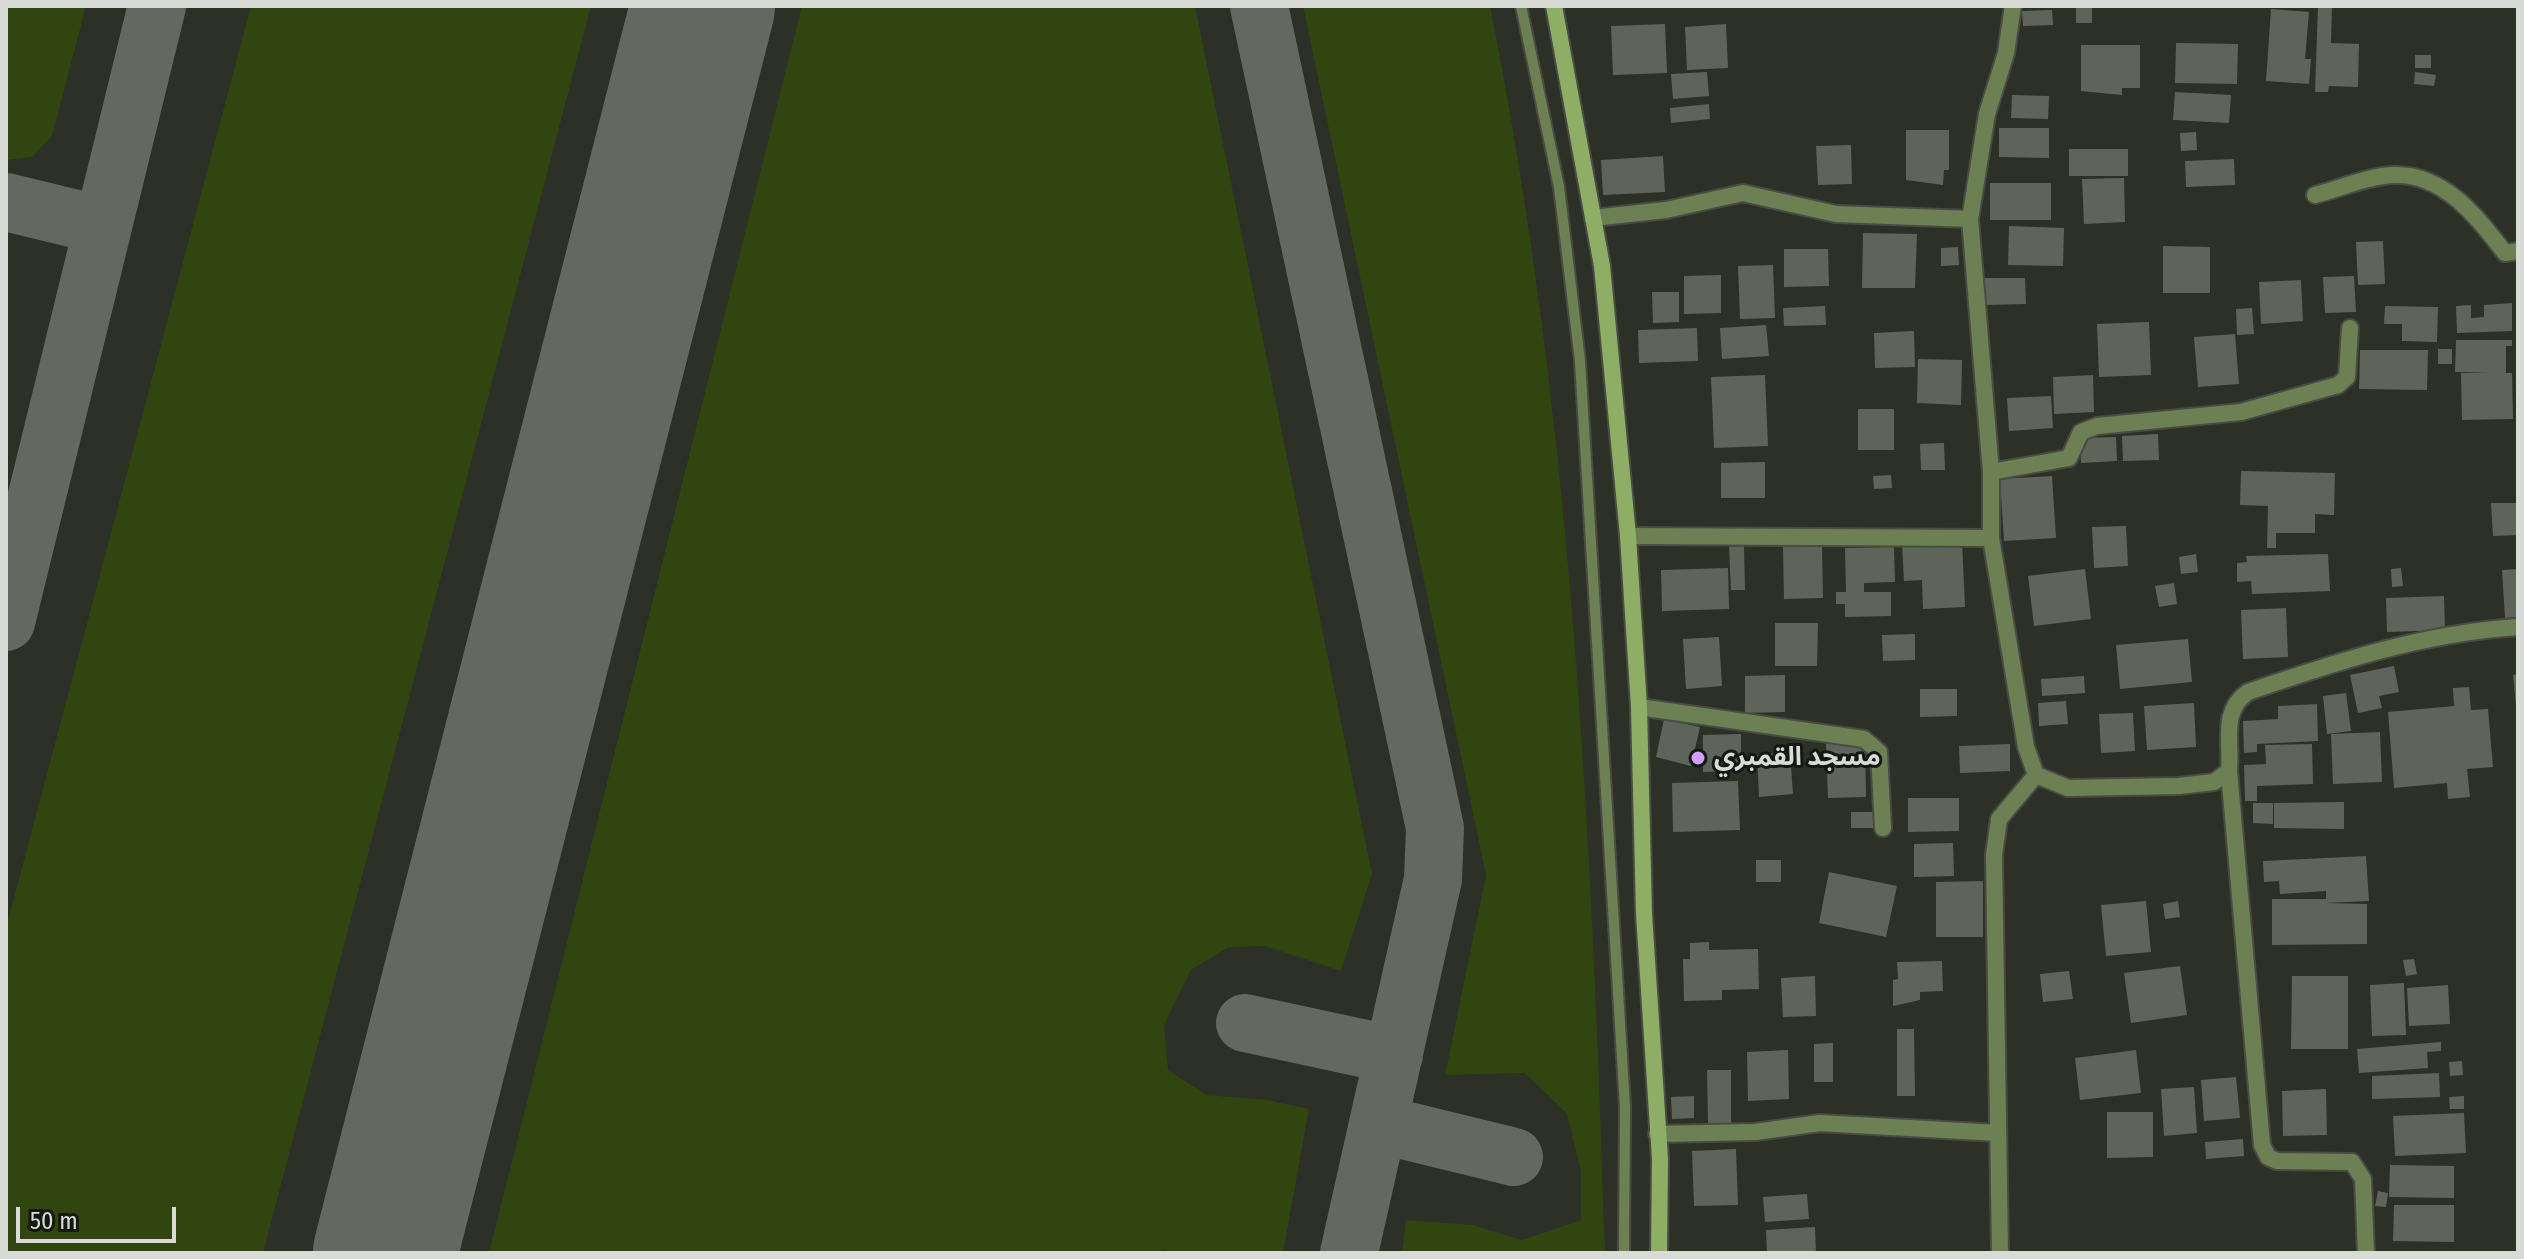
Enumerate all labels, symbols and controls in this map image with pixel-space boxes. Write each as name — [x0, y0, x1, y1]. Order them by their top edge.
place label: مسجد القمبري — [1714, 742, 1881, 774]
marker: مسجد القمبري — [1689, 749, 1707, 767]
scale bar — [20, 1191, 180, 1241]
text: 50 m — [30, 1207, 78, 1235]

